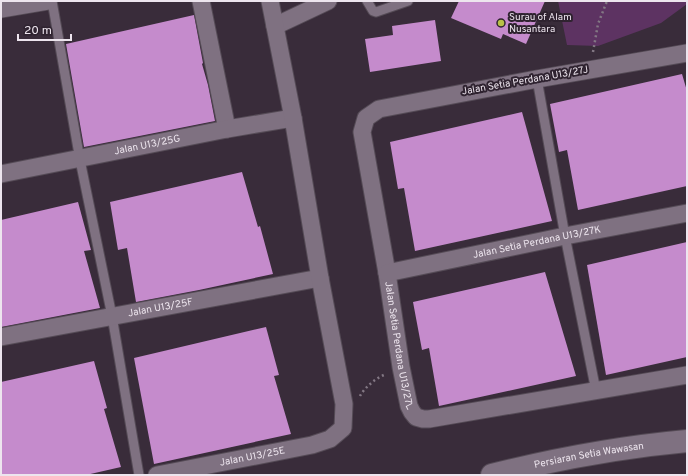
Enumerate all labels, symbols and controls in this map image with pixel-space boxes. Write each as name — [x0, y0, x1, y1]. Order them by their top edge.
place label: Surau of Alam Nusantara — [509, 11, 572, 36]
scale bar — [18, 16, 71, 42]
marker: Surau of Alam Nusantara — [496, 18, 506, 28]
text: 20 m — [24, 23, 52, 39]
street label: Jalan Setia Perdana U13/27J — [461, 63, 589, 99]
street label: Jalan U13/25G — [113, 132, 181, 158]
street label: Jalan Setia Perdana U13/27K — [472, 223, 602, 262]
street label: Jalan Setia Perdana U13/27L — [382, 281, 416, 412]
street label: Jalan U13/25F — [127, 295, 194, 320]
street label: Persiaran Setia Wawasan — [533, 439, 645, 471]
street label: Jalan U13/25E — [218, 444, 286, 469]

